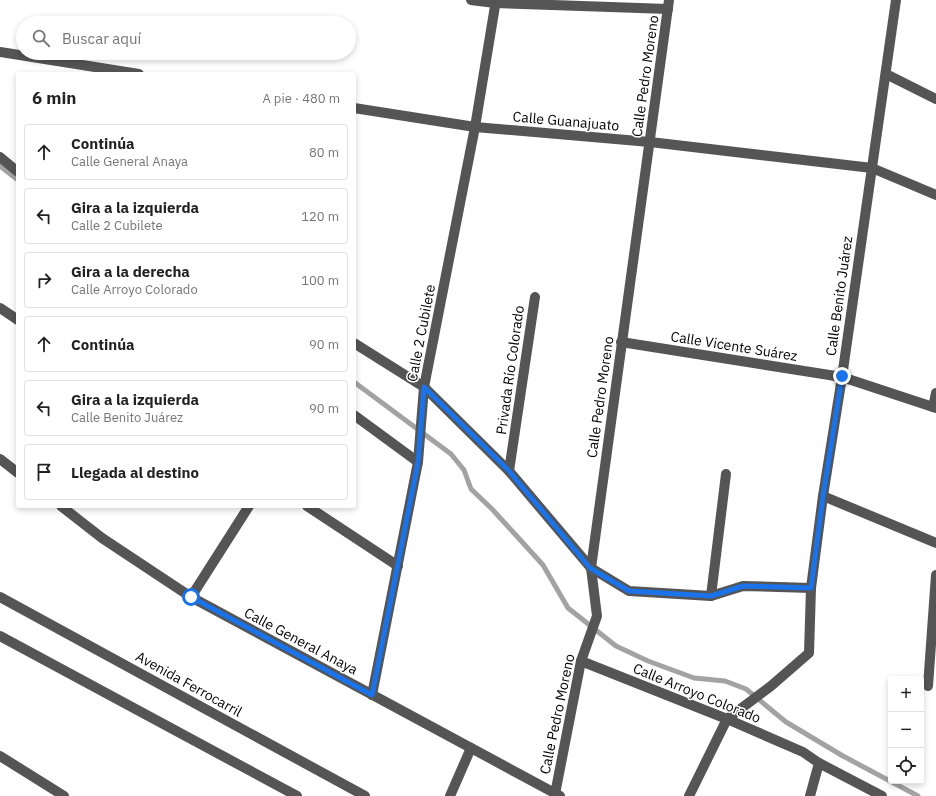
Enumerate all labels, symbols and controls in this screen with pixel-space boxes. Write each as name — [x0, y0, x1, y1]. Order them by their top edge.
street label: Calle Pedro Moreno — [628, 14, 662, 138]
search box — [16, 16, 356, 60]
icon: search — [30, 27, 52, 49]
text: Buscar aquí — [62, 29, 141, 48]
text: 6 min — [32, 87, 76, 109]
text: A pie · 480 m — [262, 90, 340, 107]
street label: Calle Guanajuato — [512, 107, 620, 135]
text: Continúa — [71, 134, 135, 153]
icon: ahead — [33, 141, 55, 163]
text: 80 m — [309, 144, 339, 161]
text: Calle General Anaya — [71, 153, 188, 170]
text: Gira a la izquierda — [71, 198, 199, 217]
icon: left — [33, 205, 55, 227]
text: 120 m — [301, 208, 339, 225]
text: Calle 2 Cubilete — [71, 217, 163, 234]
street label: Calle Benito Juárez — [822, 234, 856, 357]
text: Gira a la derecha — [71, 262, 190, 281]
icon: right — [33, 269, 55, 291]
text: 100 m — [301, 272, 339, 289]
text: Calle Arroyo Colorado — [71, 281, 198, 298]
street label: Calle 2 Cubilete — [403, 283, 439, 383]
street label: Privada Río Colorado — [492, 304, 528, 436]
street label: Calle Vicente Suárez — [669, 327, 799, 365]
icon: ahead — [33, 333, 55, 355]
text: Continúa — [71, 335, 135, 354]
street label: Calle Pedro Moreno — [583, 335, 617, 459]
text: 90 m — [309, 336, 339, 353]
route end — [833, 367, 851, 385]
text: Gira a la izquierda — [71, 390, 199, 409]
icon: left — [33, 397, 55, 419]
text: 90 m — [309, 400, 339, 417]
text: Calle Benito Juárez — [71, 409, 183, 426]
icon: arrive — [33, 461, 55, 483]
text: Llegada al destino — [71, 463, 199, 482]
route start — [182, 588, 200, 606]
street label: Calle General Anaya — [241, 603, 361, 679]
street label: Avenida Ferrocarril — [133, 647, 245, 721]
street label: Calle Pedro Moreno — [535, 652, 579, 776]
street label: Calle Arroyo Colorado — [630, 659, 764, 727]
map controls — [888, 676, 924, 784]
button: + — [888, 676, 924, 712]
button: − — [888, 712, 924, 748]
button: locate — [888, 748, 924, 784]

